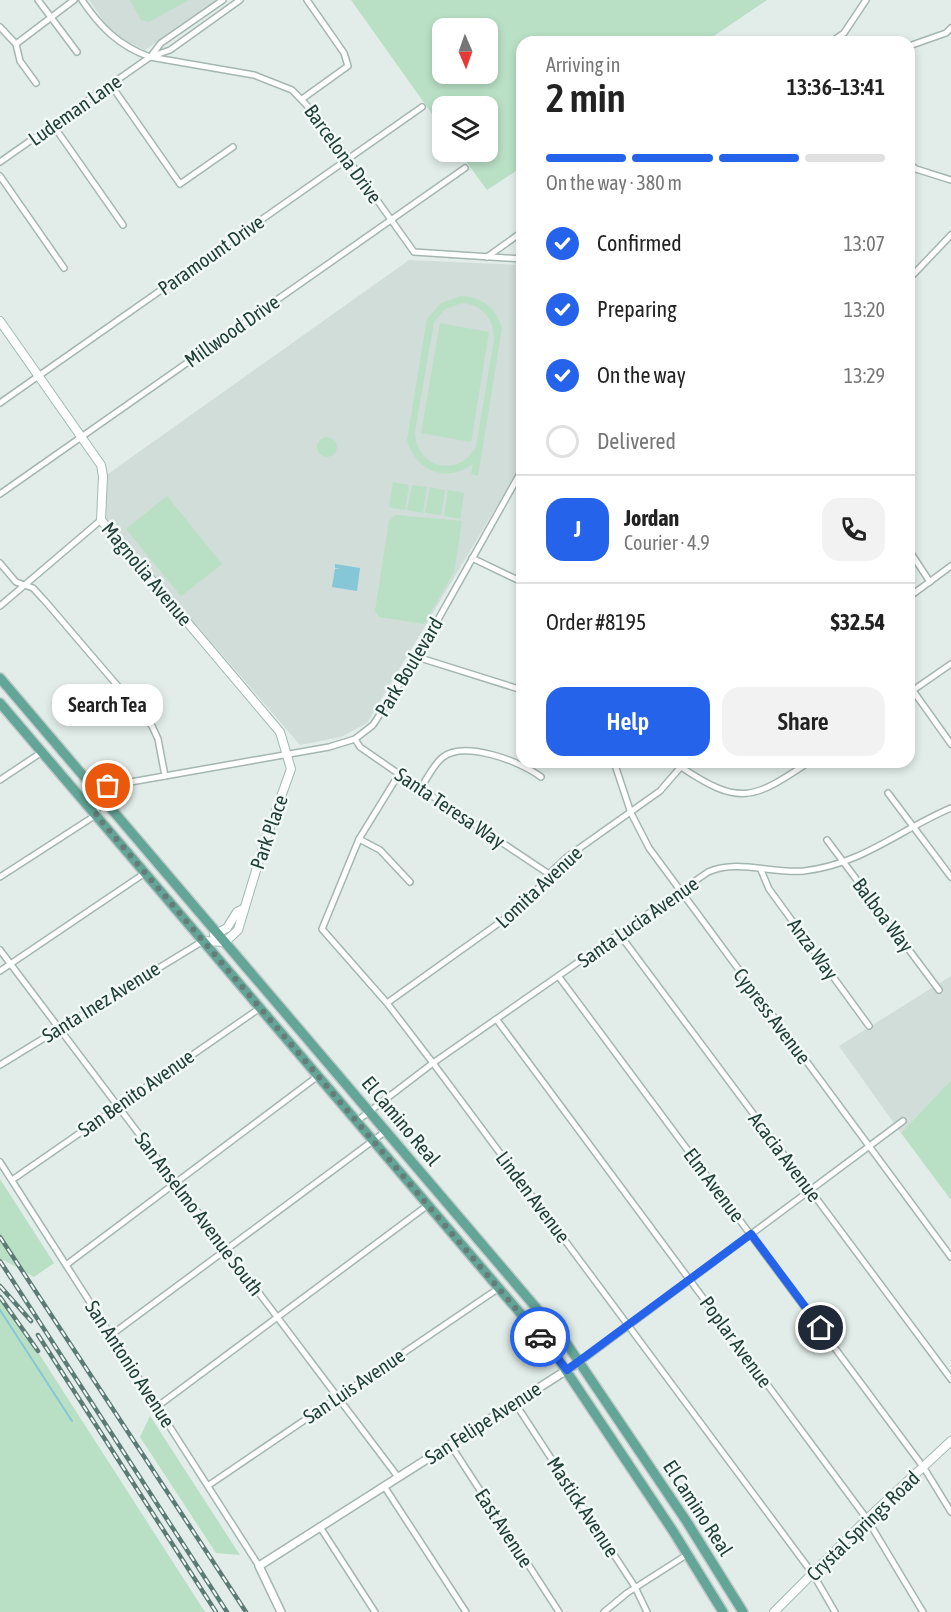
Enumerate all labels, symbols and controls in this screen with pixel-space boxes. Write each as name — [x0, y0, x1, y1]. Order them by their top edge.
north arrow — [432, 18, 498, 84]
map controls — [432, 18, 498, 162]
text: Arriving in — [546, 53, 620, 76]
street label: Ludeman Lane — [24, 69, 126, 150]
text: 13:36–13:41 — [787, 74, 885, 100]
text: 2 min — [546, 76, 626, 120]
button: layers — [432, 96, 498, 162]
street label: Barcelona Drive — [300, 100, 387, 207]
text: On the way · 380 m — [546, 171, 682, 194]
street label: Paramount Drive — [153, 210, 268, 300]
icon: check — [546, 227, 579, 260]
text: Confirmed — [597, 230, 682, 256]
text: 13:07 — [843, 232, 885, 255]
street label: Millwood Drive — [180, 290, 283, 372]
icon: check — [546, 293, 579, 326]
text: Preparing — [597, 296, 677, 322]
text: 13:20 — [844, 298, 885, 321]
icon: check — [546, 359, 579, 392]
text: On the way — [597, 362, 686, 388]
text: 13:29 — [844, 364, 885, 387]
text: Delivered — [597, 428, 676, 454]
button: phone — [822, 498, 885, 561]
text: Jordan — [624, 505, 679, 531]
text: J — [574, 516, 581, 542]
street label: Magnolia Avenue — [98, 517, 197, 630]
text: Courier · 4.9 — [624, 531, 710, 554]
text: Order #8195 — [546, 609, 646, 635]
text: $32.54 — [830, 609, 885, 635]
street label: Park Boulevard — [370, 613, 447, 720]
callout: Search Tea — [52, 684, 164, 726]
button: Help — [546, 687, 710, 756]
button: Share — [722, 687, 885, 756]
text: Search Tea — [68, 693, 147, 716]
pin — [82, 760, 133, 811]
street label: Santa Teresa Way — [391, 762, 510, 853]
icon: bag — [91, 769, 124, 802]
street label: Park Place — [245, 792, 292, 872]
street label: Lomita Avenue — [491, 841, 586, 932]
street label: Santa Lucia Avenue — [573, 871, 702, 972]
street label: Balboa Way — [848, 873, 919, 956]
street label: Anza Way — [783, 914, 843, 984]
street label: Santa Inez Avenue — [38, 956, 164, 1047]
street label: Cypress Avenue — [729, 963, 816, 1068]
street label: San Benito Avenue — [73, 1044, 198, 1141]
street label: El Camino Real — [357, 1071, 446, 1170]
street label: Acacia Avenue — [744, 1107, 826, 1206]
street label: San Anselmo Avenue South — [130, 1127, 268, 1300]
street label: Elm Avenue — [679, 1143, 750, 1226]
street label: Linden Avenue — [492, 1146, 575, 1247]
street label: Poplar Avenue — [696, 1292, 777, 1392]
street label: San Antonio Avenue — [81, 1296, 180, 1431]
pin — [795, 1302, 846, 1353]
courier — [510, 1307, 570, 1367]
icon: home — [804, 1311, 837, 1344]
icon: car — [524, 1321, 557, 1354]
street label: San Luis Avenue — [299, 1343, 409, 1428]
street label: San Felipe Avenue — [421, 1377, 545, 1469]
street label: Mastick Avenue — [543, 1452, 624, 1561]
street label: El Camino Real — [659, 1456, 738, 1560]
street label: Crystal Springs Road — [801, 1466, 924, 1585]
street label: East Avenue — [471, 1484, 538, 1571]

